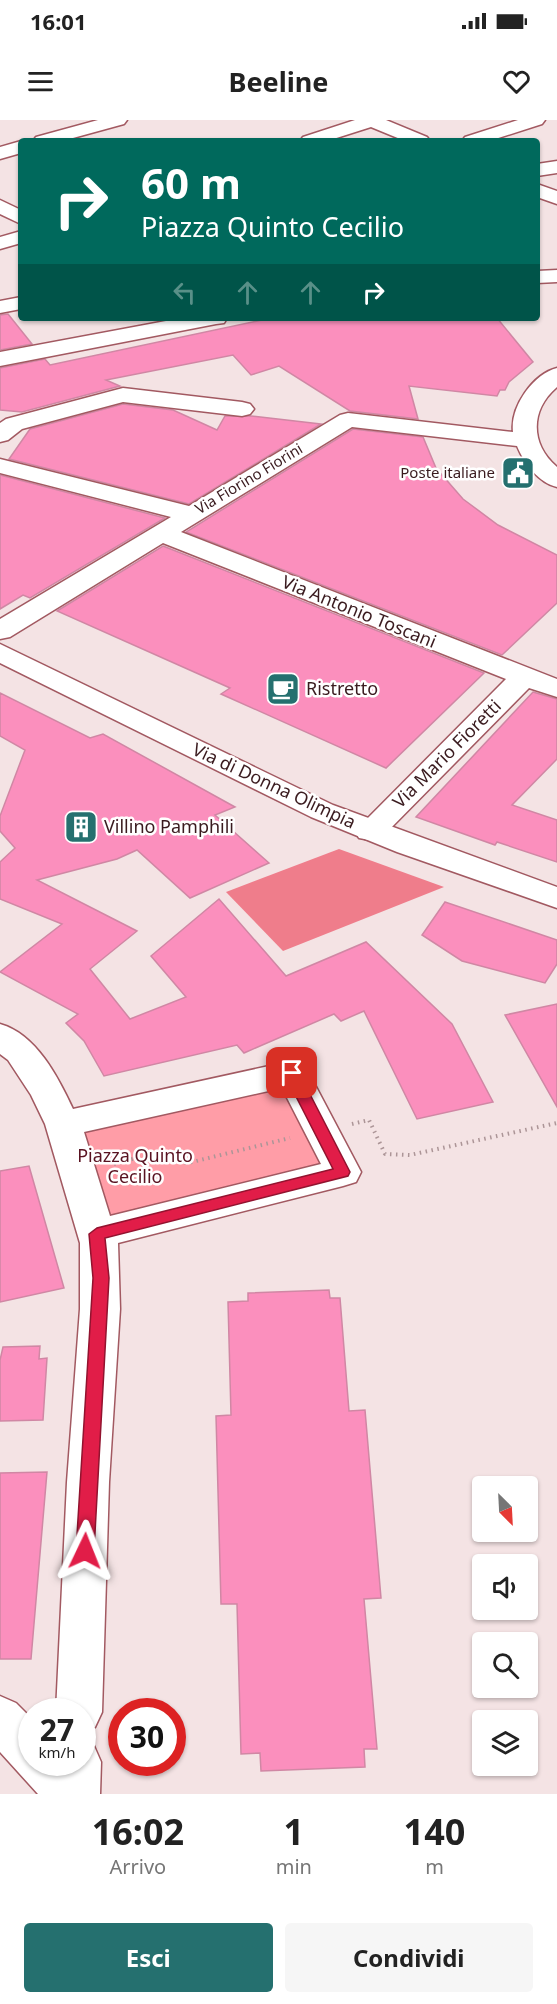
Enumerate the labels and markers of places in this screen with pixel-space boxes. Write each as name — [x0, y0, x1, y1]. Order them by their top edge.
public building icon: Poste italiane — [500, 455, 536, 491]
place label: Poste italiane — [400, 462, 495, 482]
cafe icon: Ristretto — [265, 671, 301, 707]
place label: Ristretto — [306, 676, 378, 700]
building icon: Villino Pamphili — [63, 809, 99, 845]
place label: Villino Pamphili — [104, 814, 234, 838]
pin — [266, 1047, 317, 1098]

